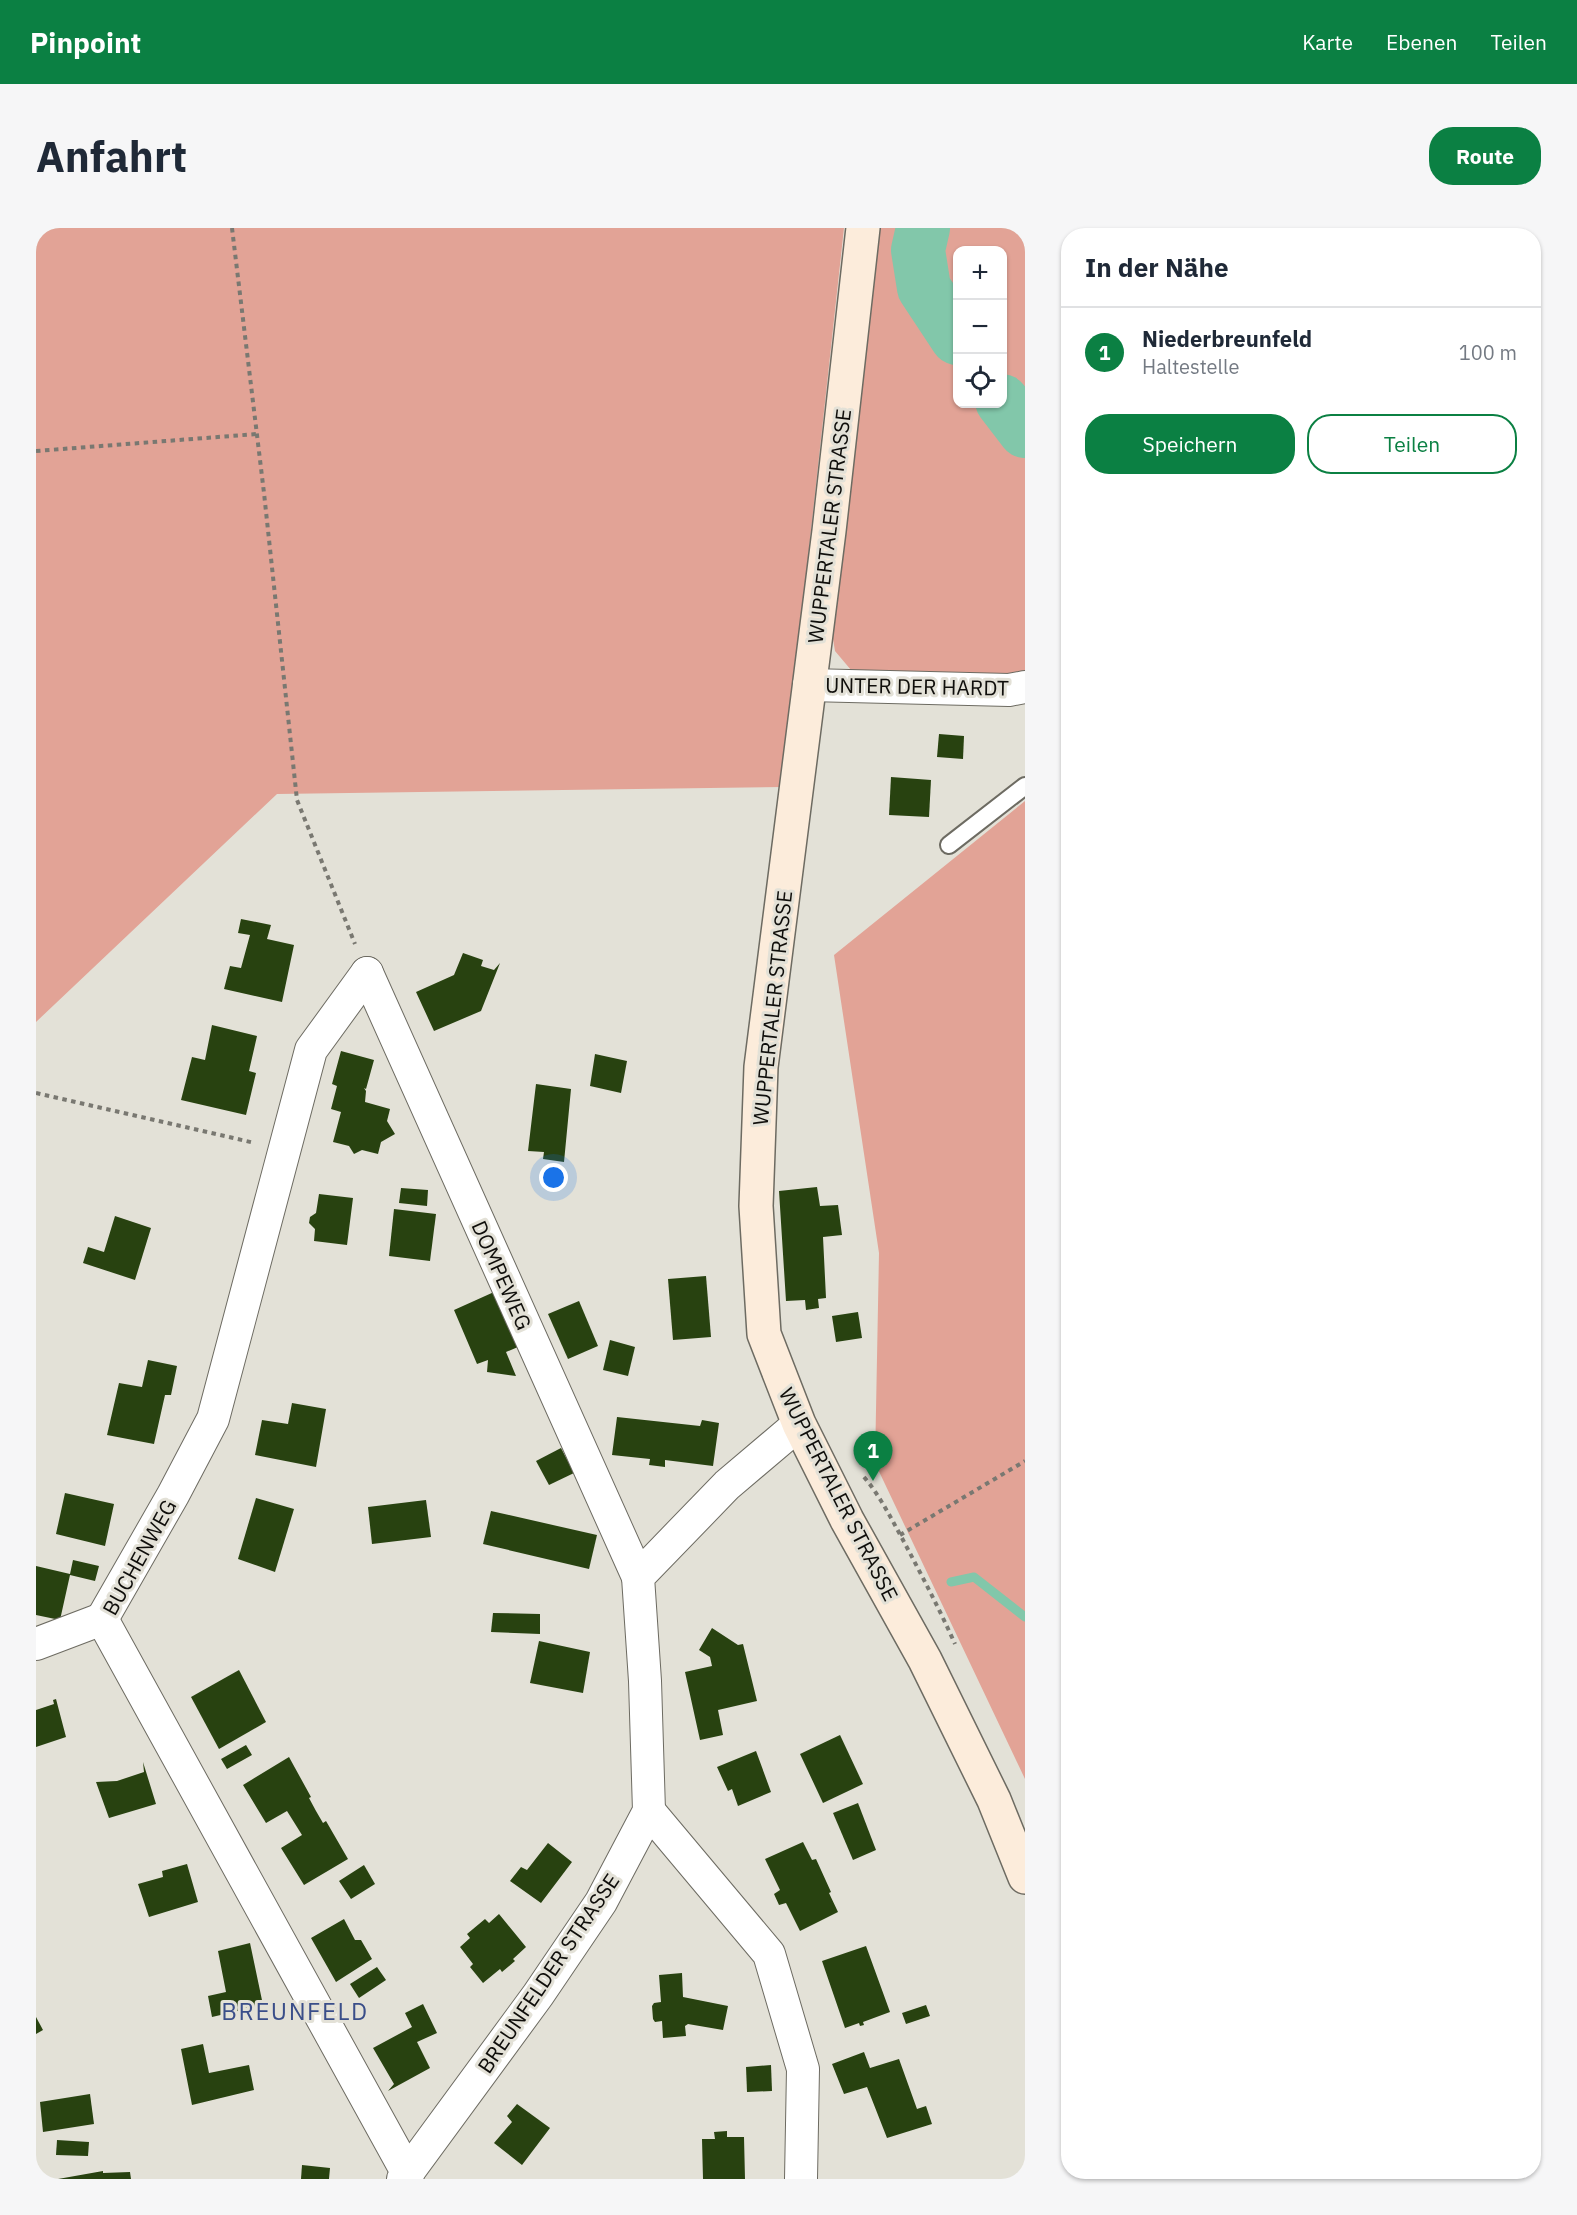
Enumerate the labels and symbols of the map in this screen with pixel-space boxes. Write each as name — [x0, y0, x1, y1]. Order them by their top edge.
street label: WUPPERTALER STRASSE — [801, 407, 857, 645]
street label: UNTER DER HARDT — [825, 670, 1009, 702]
street label: WUPPERTALER STRASSE — [746, 889, 798, 1127]
your location — [539, 1163, 568, 1192]
street label: DOMPEWEG — [466, 1216, 538, 1334]
street label: WUPPERTALER STRASSE — [773, 1382, 905, 1606]
pin: 1 — [854, 1432, 892, 1481]
street label: BUCHENWEG — [96, 1494, 182, 1620]
street label: BREUNFELDER STRASSE — [471, 1868, 625, 2078]
district label: BREUNFELD — [221, 1995, 369, 2027]

